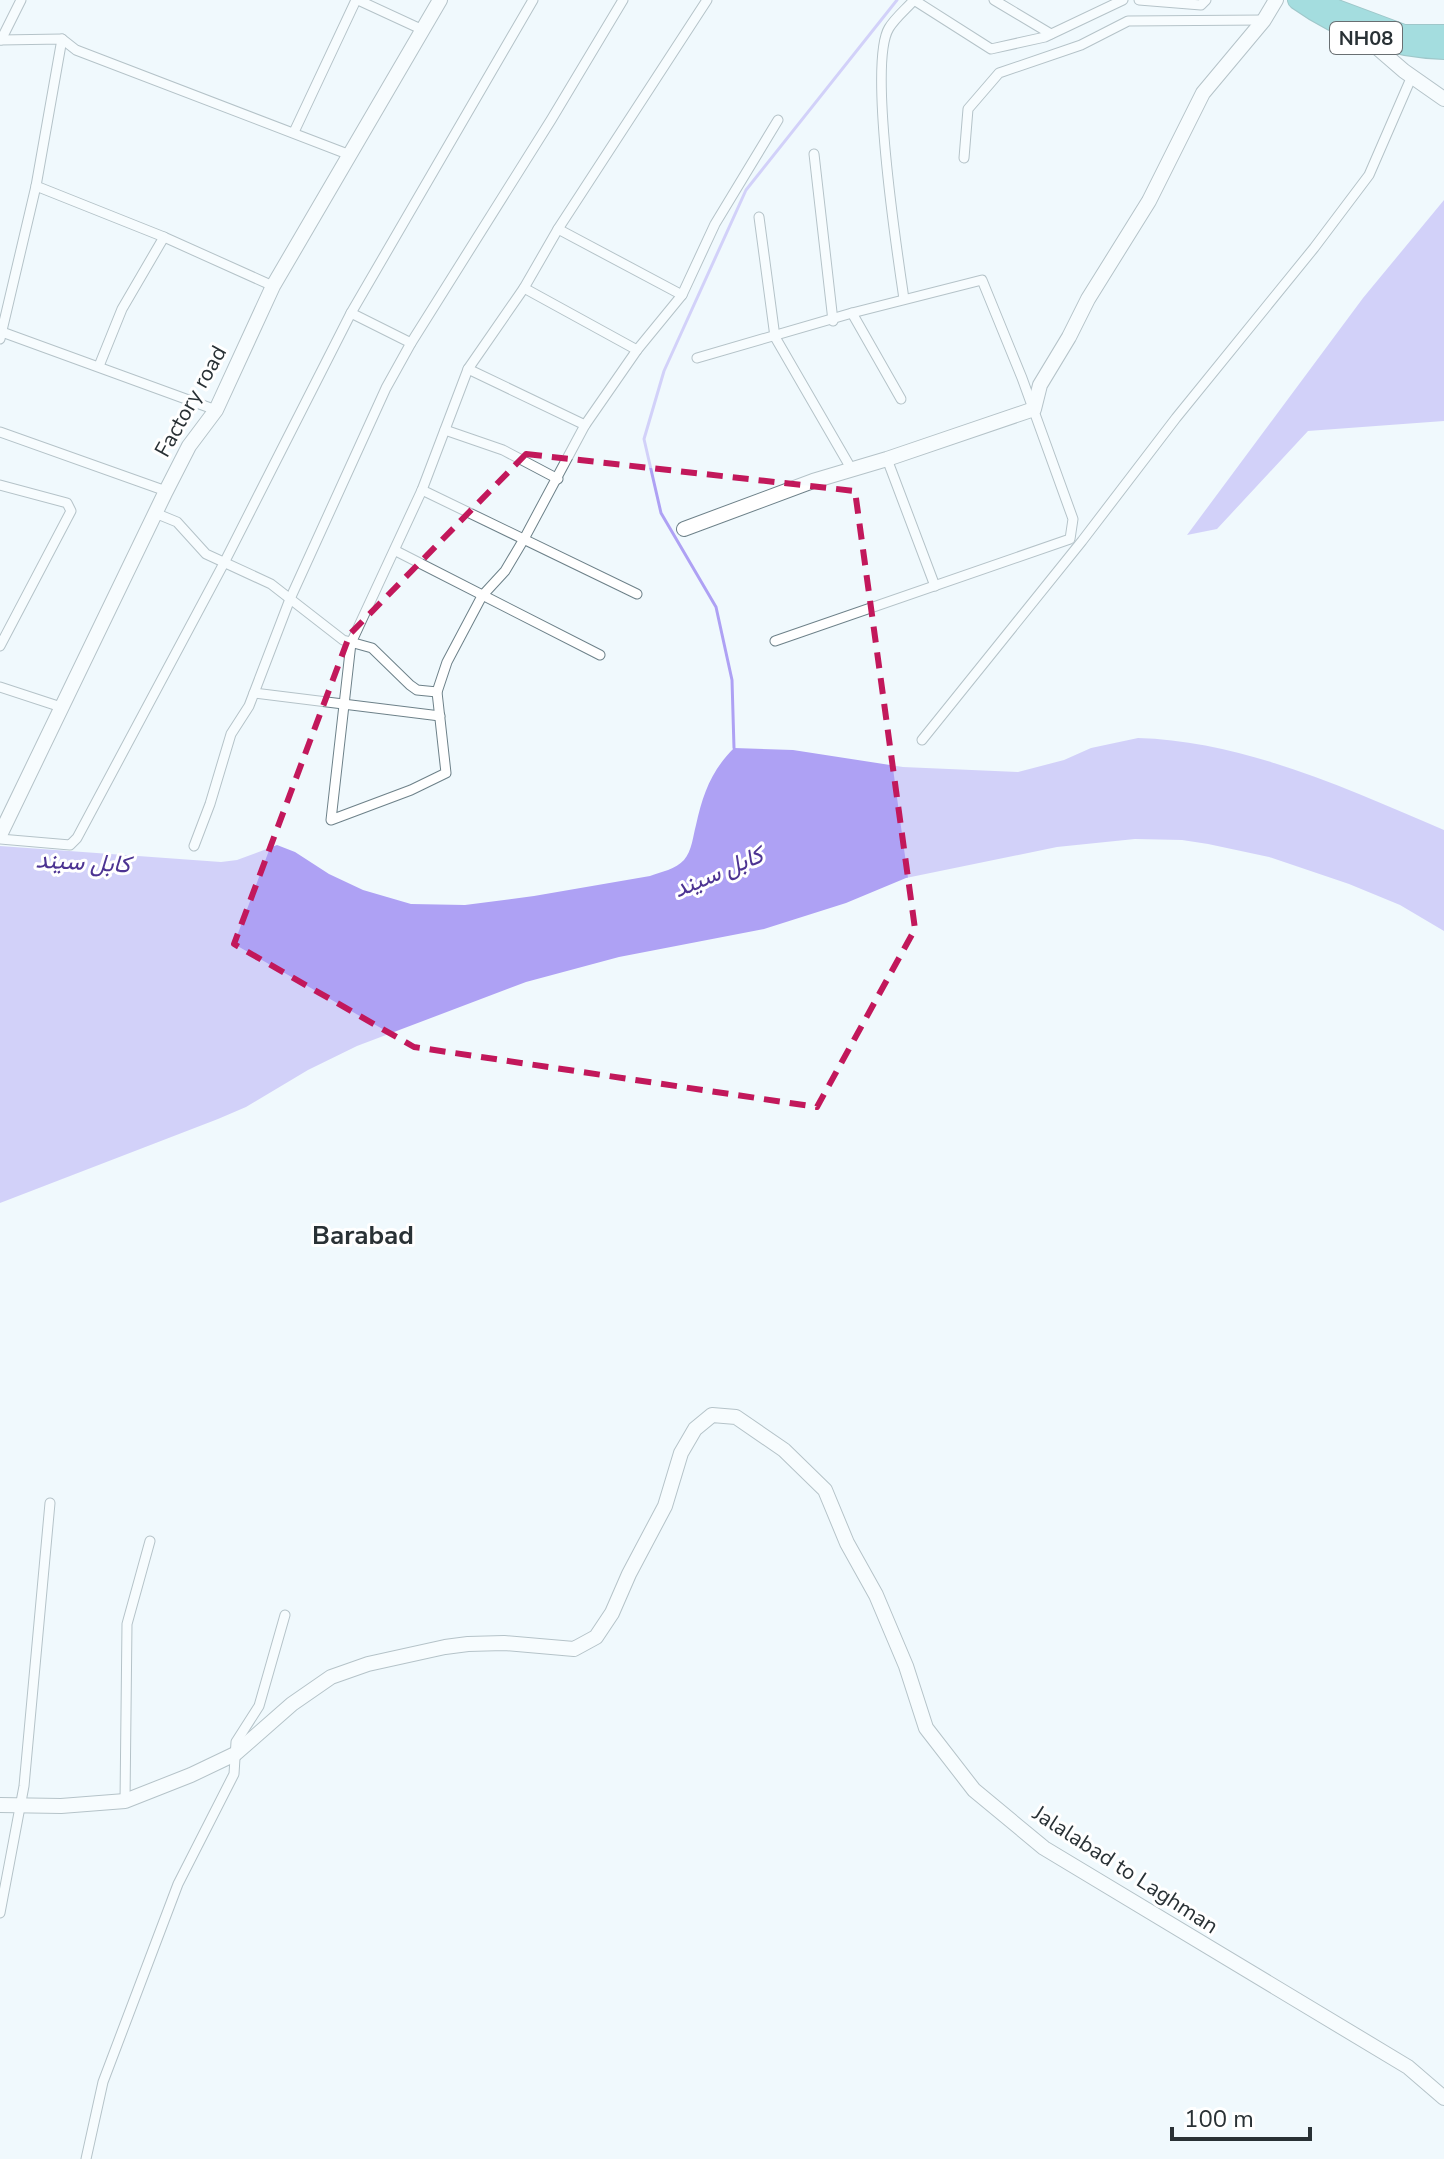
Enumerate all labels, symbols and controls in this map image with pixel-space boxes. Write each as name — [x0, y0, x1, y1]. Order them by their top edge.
road number: NH08 — [1330, 22, 1402, 54]
street label: Factory road — [148, 340, 234, 463]
water label: کابل سيند — [668, 837, 772, 905]
water label: کابل سيند — [35, 844, 135, 881]
district label: Barabad — [312, 1218, 414, 1253]
street label: Jalalabad to Laghman — [1026, 1798, 1224, 1941]
scale bar — [1172, 2091, 1310, 2141]
text: 100 m — [1184, 2103, 1254, 2135]

